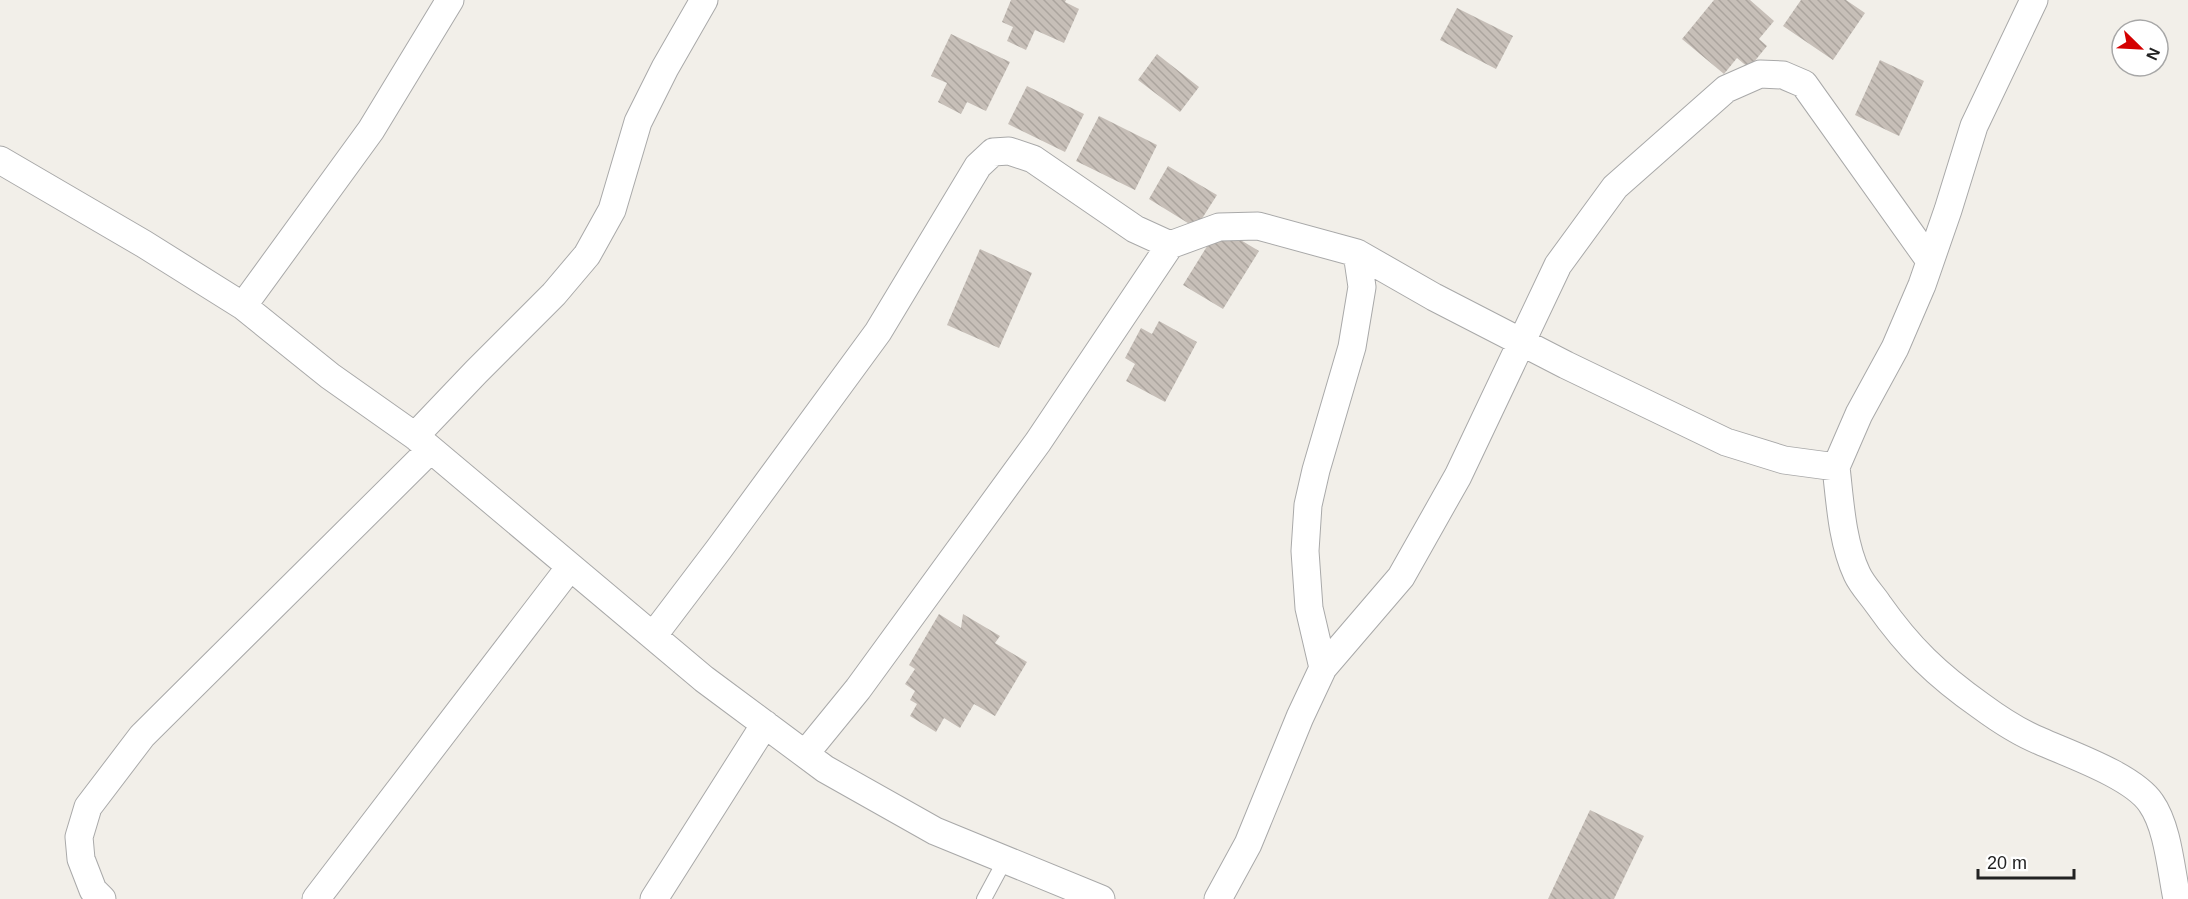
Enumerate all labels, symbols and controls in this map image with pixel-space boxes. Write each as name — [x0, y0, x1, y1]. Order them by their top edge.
north arrow — [2110, 18, 2170, 78]
text: N — [2143, 45, 2163, 63]
scale bar — [1978, 842, 2074, 880]
text: 20 m — [1987, 853, 2027, 873]

